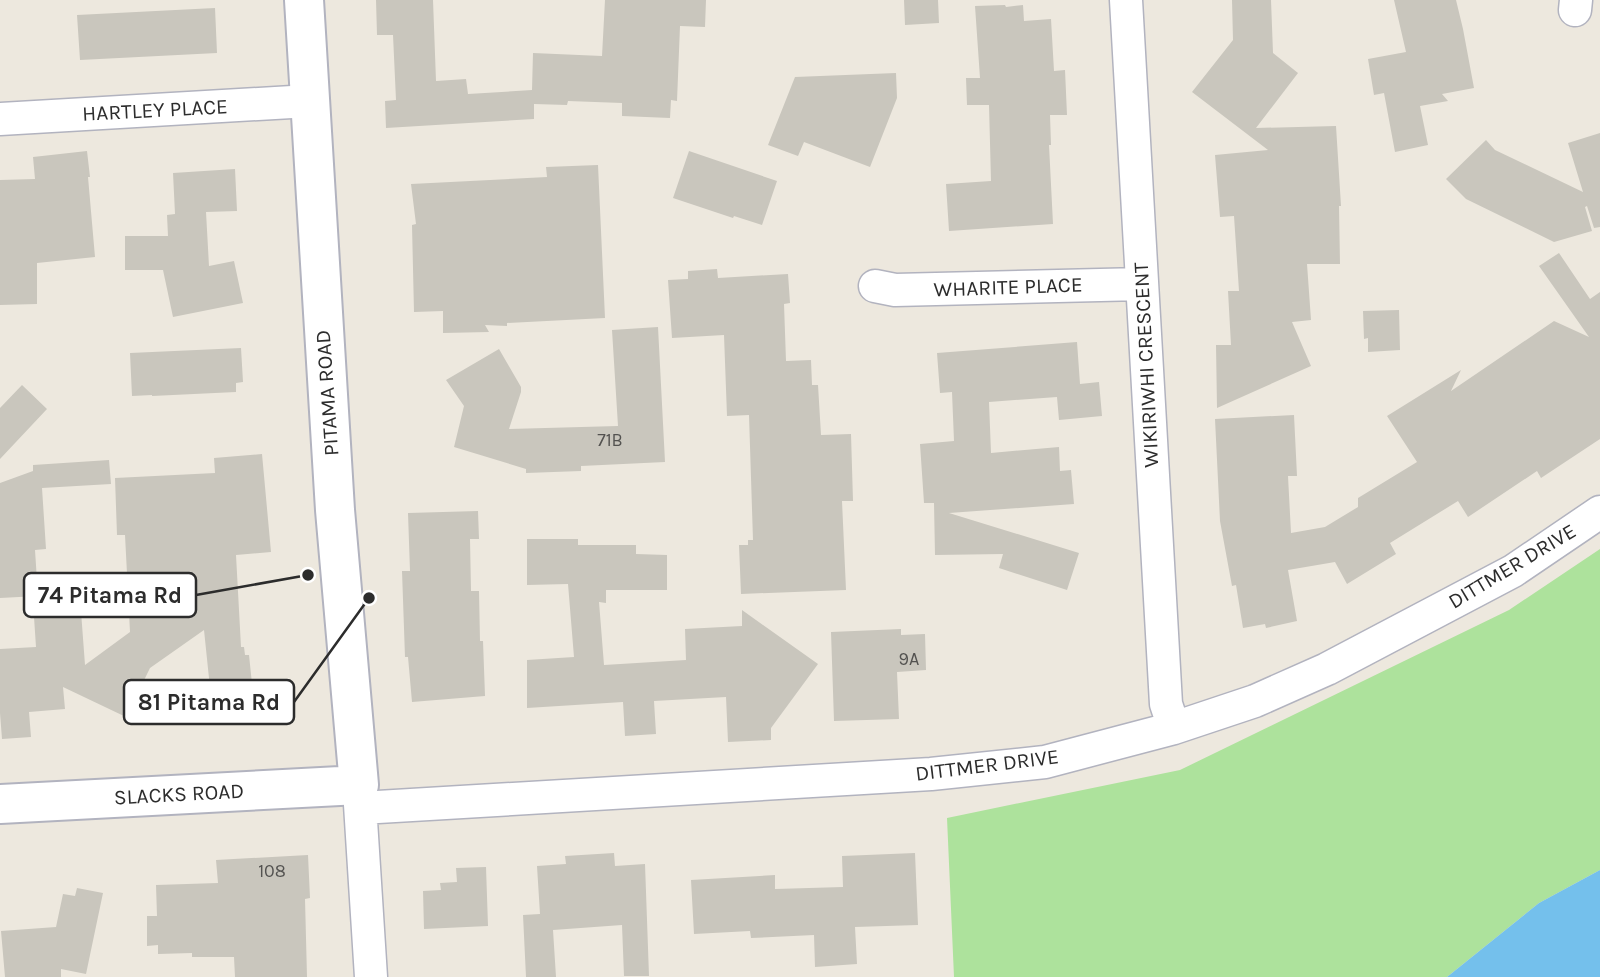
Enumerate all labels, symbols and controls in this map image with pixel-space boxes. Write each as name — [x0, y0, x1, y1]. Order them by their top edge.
street label: HARTLEY PLACE — [82, 94, 228, 126]
street label: WIKIRIWHI CRESCENT — [1129, 261, 1163, 468]
street label: WHARITE PLACE — [933, 272, 1083, 302]
street label: PITAMA ROAD — [311, 329, 343, 457]
house number: 71B — [597, 429, 623, 451]
street label: DITTMER DRIVE — [1444, 519, 1580, 613]
callout: 74 Pitama Rd — [24, 573, 196, 617]
text: 74 Pitama Rd — [38, 582, 182, 609]
house number: 9A — [899, 648, 919, 670]
callout: 81 Pitama Rd — [124, 680, 294, 724]
text: 81 Pitama Rd — [138, 689, 280, 716]
street label: DITTMER DRIVE — [914, 744, 1060, 786]
street label: SLACKS ROAD — [113, 779, 245, 809]
house number: 108 — [258, 860, 286, 882]

